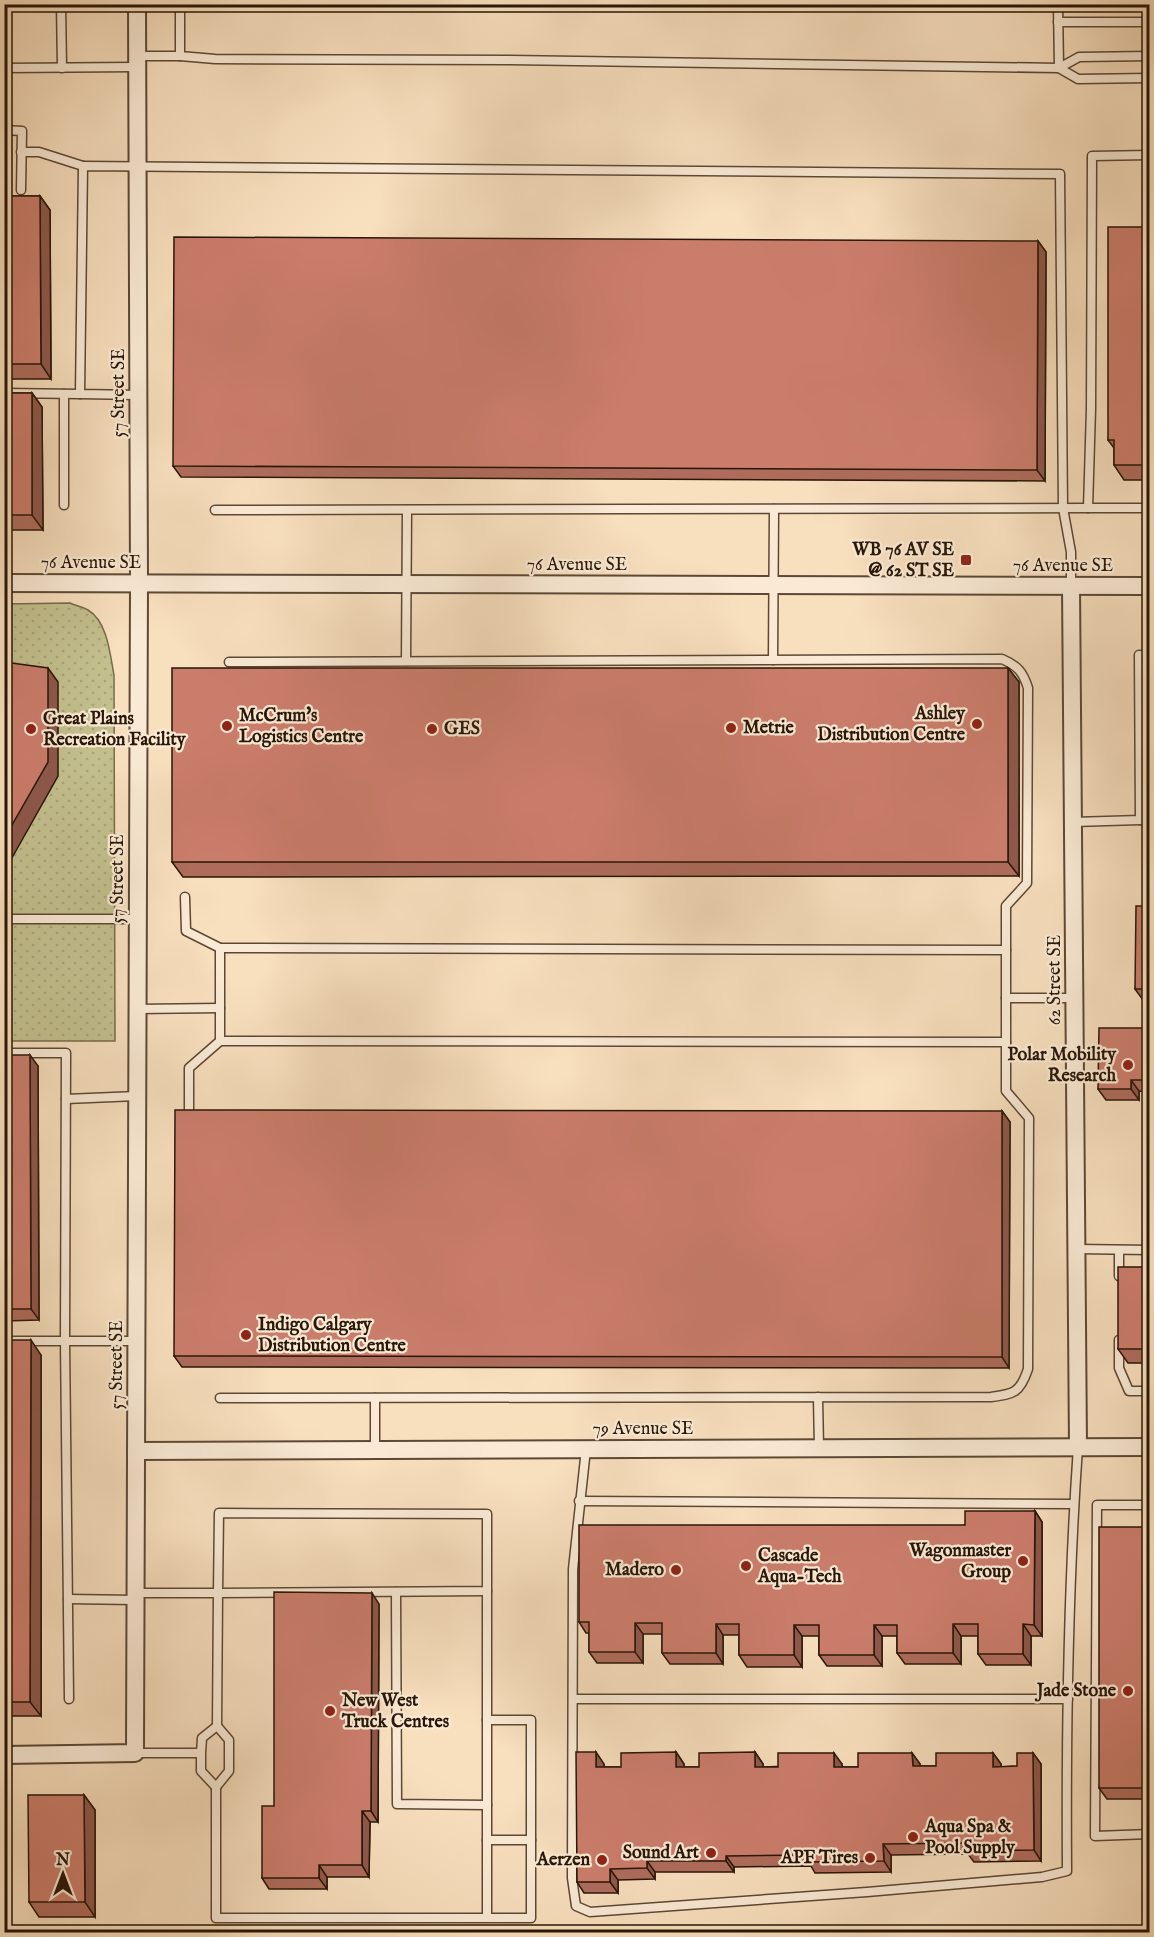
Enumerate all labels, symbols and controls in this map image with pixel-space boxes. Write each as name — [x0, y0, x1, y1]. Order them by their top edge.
street label: 57 Street SE — [108, 348, 131, 438]
place label: WB 76 AV SE @ 62 ST SE — [851, 539, 955, 583]
street label: 76 Avenue SE — [41, 552, 141, 575]
marker: WB 76 AV SE @ 62 ST SE — [959, 553, 973, 567]
street label: 76 Avenue SE — [527, 554, 627, 577]
street label: 76 Avenue SE — [1013, 555, 1113, 578]
place label: Ashley Distribution Centre — [817, 703, 966, 747]
place label: McCrum's Logistics Centre — [239, 705, 364, 749]
place label: Great Plains Recreation Facility — [43, 708, 187, 752]
place label: Metrie — [743, 717, 795, 740]
marker: Ashley Distribution Centre — [970, 717, 984, 731]
place label: GES — [444, 718, 480, 741]
marker: McCrum's Logistics Centre — [220, 719, 234, 733]
marker: Metrie — [724, 721, 738, 735]
marker: Great Plains Recreation Facility — [24, 722, 38, 736]
marker: GES — [425, 722, 439, 736]
street label: 57 Street SE — [107, 834, 130, 924]
street label: 62 Street SE — [1044, 935, 1067, 1025]
place label: Polar Mobility Research — [1008, 1044, 1117, 1088]
marker: Polar Mobility Research — [1121, 1058, 1135, 1072]
place label: Indigo Calgary Distribution Centre — [258, 1314, 407, 1358]
street label: 57 Street SE — [106, 1320, 129, 1410]
marker: Indigo Calgary Distribution Centre — [239, 1328, 253, 1342]
street label: 79 Avenue SE — [593, 1418, 693, 1441]
place label: Wagonmaster Group — [908, 1540, 1011, 1584]
place label: Cascade Aqua-Tech — [757, 1545, 842, 1589]
marker: Wagonmaster Group — [1016, 1554, 1030, 1568]
place label: Madero — [605, 1559, 664, 1582]
marker: Cascade Aqua-Tech — [739, 1559, 753, 1573]
marker: Madero — [669, 1563, 683, 1577]
place label: Jade Stone — [1035, 1680, 1117, 1703]
marker: Jade Stone — [1121, 1684, 1135, 1698]
place label: New West Truck Centres — [341, 1690, 450, 1734]
marker: New West Truck Centres — [323, 1704, 337, 1718]
place label: Aqua Spa & Pool Supply — [924, 1816, 1016, 1860]
marker: Aqua Spa & Pool Supply — [906, 1830, 920, 1844]
place label: Sound Art — [623, 1842, 700, 1865]
north arrow — [33, 1844, 93, 1904]
marker: Sound Art — [704, 1846, 718, 1860]
place label: APF Tires — [780, 1847, 859, 1870]
place label: Aerzen — [536, 1849, 590, 1872]
text: N — [55, 1851, 70, 1871]
marker: APF Tires — [863, 1851, 877, 1865]
marker: Aerzen — [595, 1853, 609, 1867]

